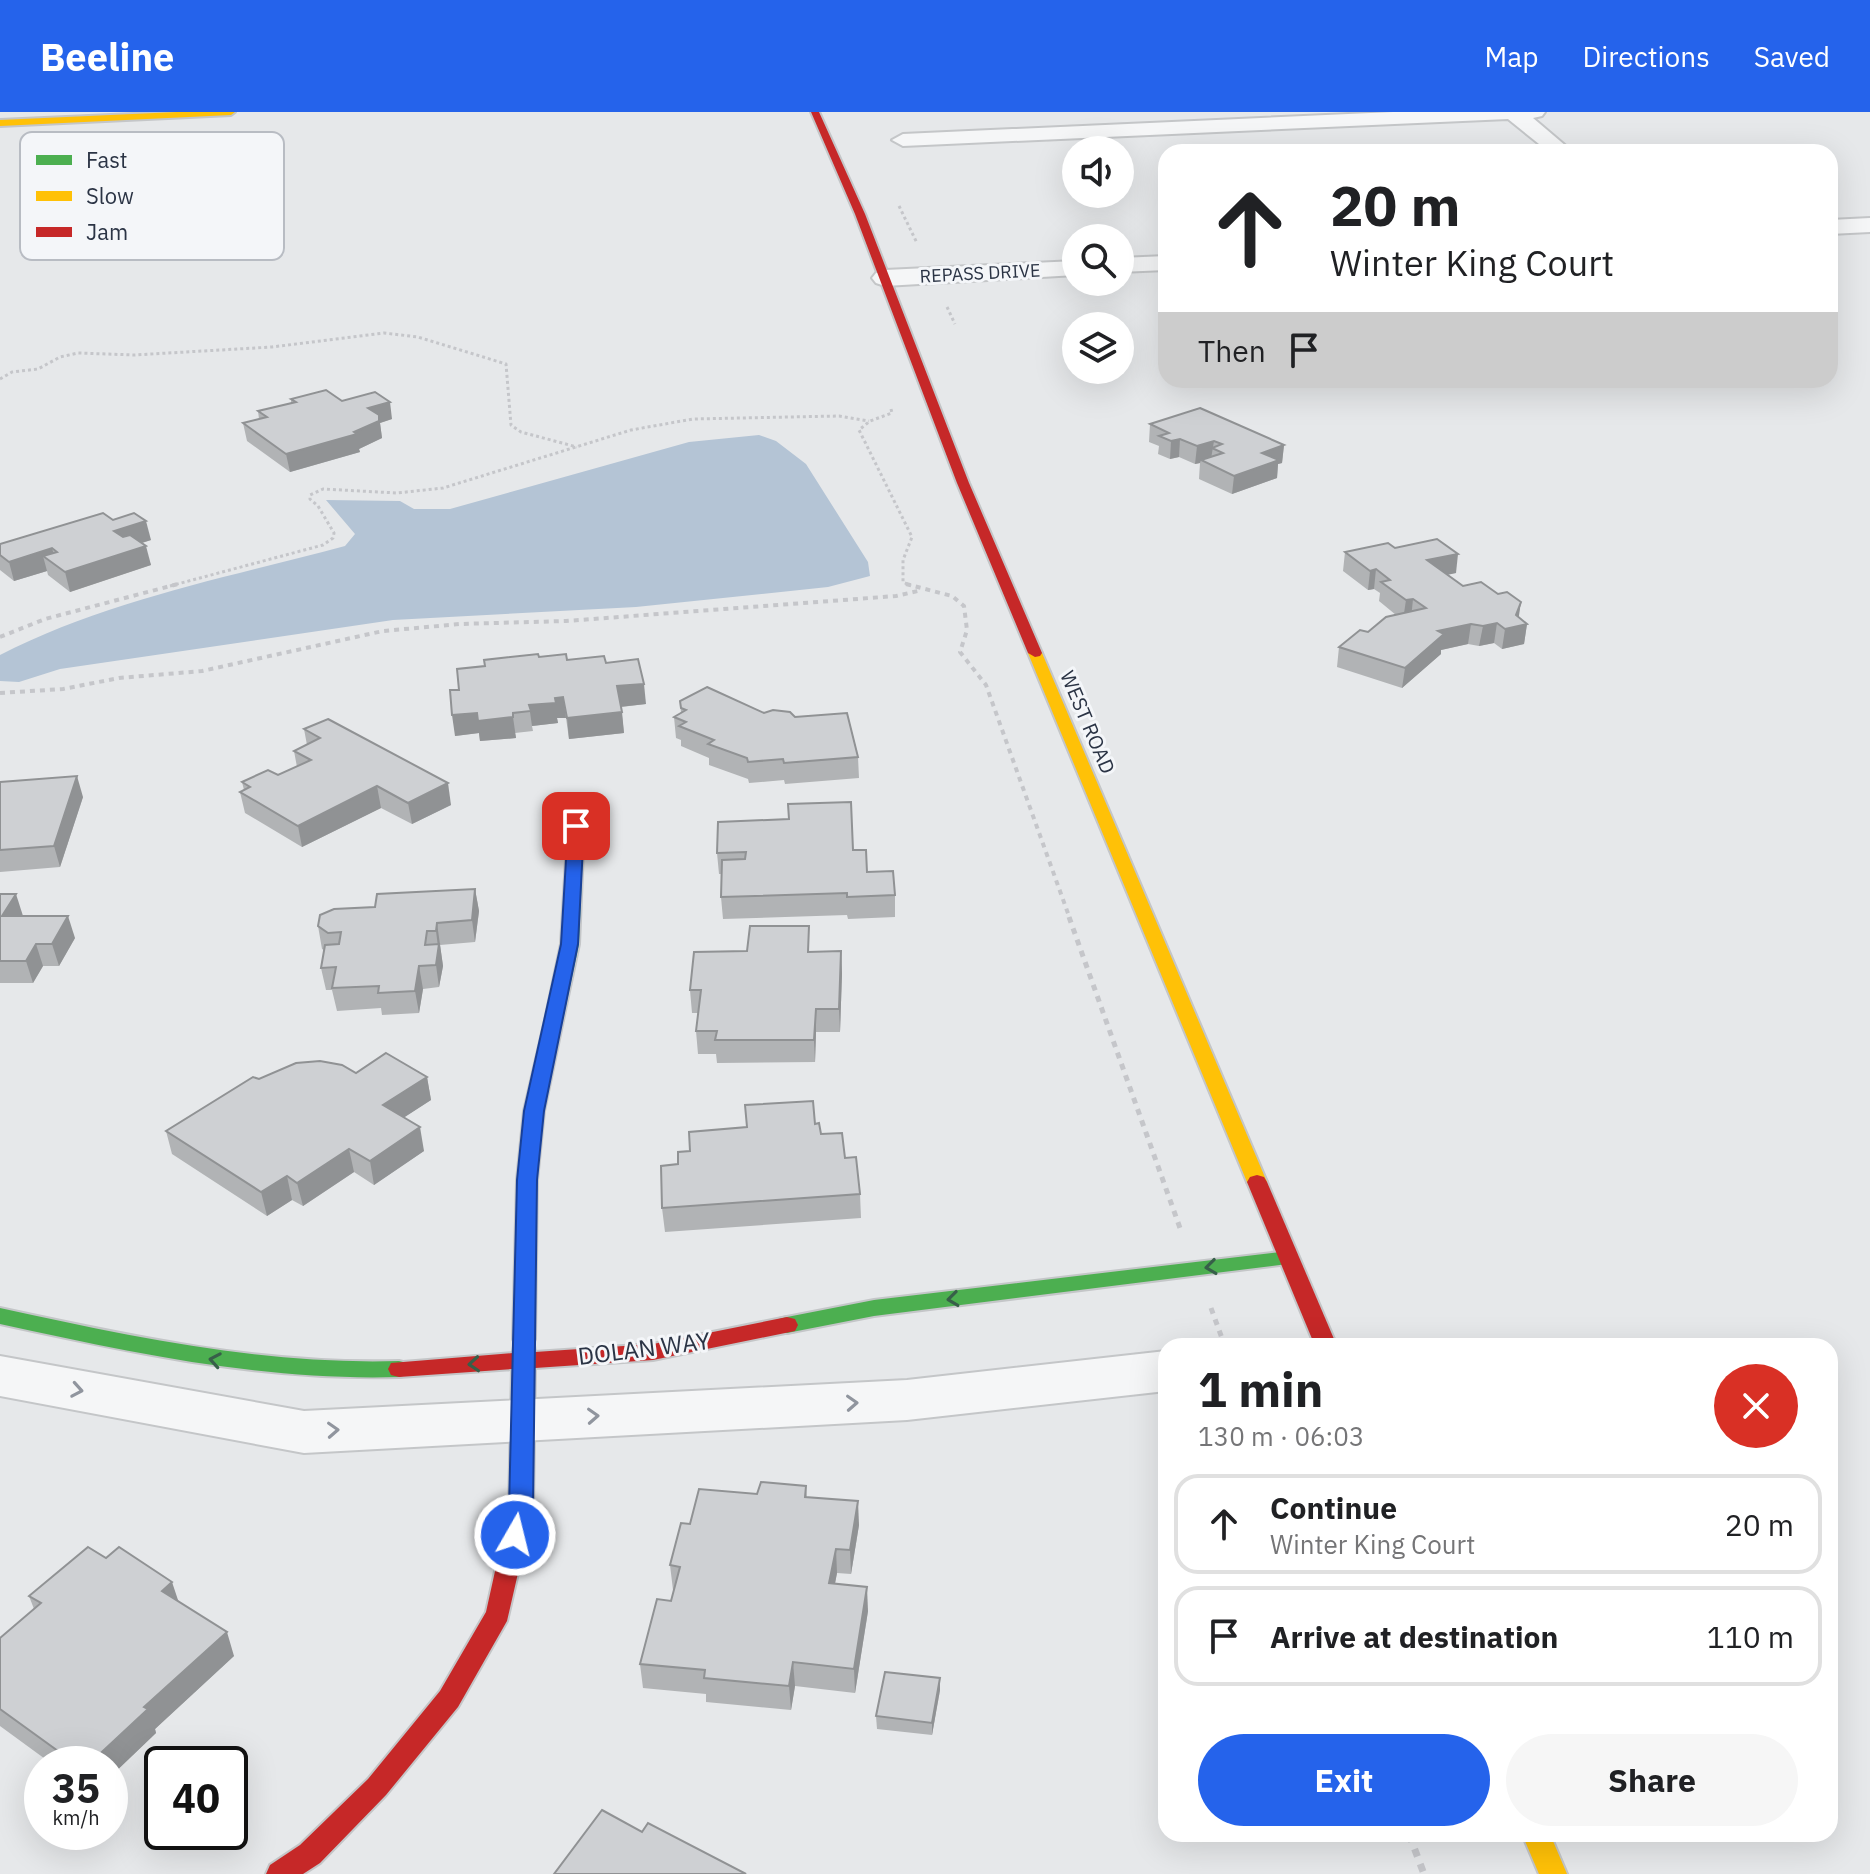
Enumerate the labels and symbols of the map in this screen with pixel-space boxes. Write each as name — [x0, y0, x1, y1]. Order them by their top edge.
legend — [20, 132, 284, 260]
text: Fast — [86, 145, 127, 174]
text: Slow — [86, 181, 134, 210]
text: Jam — [86, 217, 128, 246]
street label: REPASS DRIVE — [919, 258, 1041, 288]
street label: WEST ROAD — [1054, 666, 1122, 778]
pin — [542, 792, 610, 860]
one-way arrow — [1204, 1258, 1217, 1275]
one-way arrow — [946, 1290, 959, 1307]
street label: DOLAN WAY — [576, 1324, 712, 1372]
one-way arrow — [208, 1353, 222, 1370]
one-way arrow — [467, 1356, 480, 1373]
one-way arrow — [70, 1381, 84, 1398]
one-way arrow — [846, 1394, 859, 1411]
one-way arrow — [587, 1408, 600, 1425]
one-way arrow — [327, 1422, 340, 1439]
position arrow — [473, 1493, 557, 1577]
speed limit sign: 40 — [144, 1746, 248, 1850]

